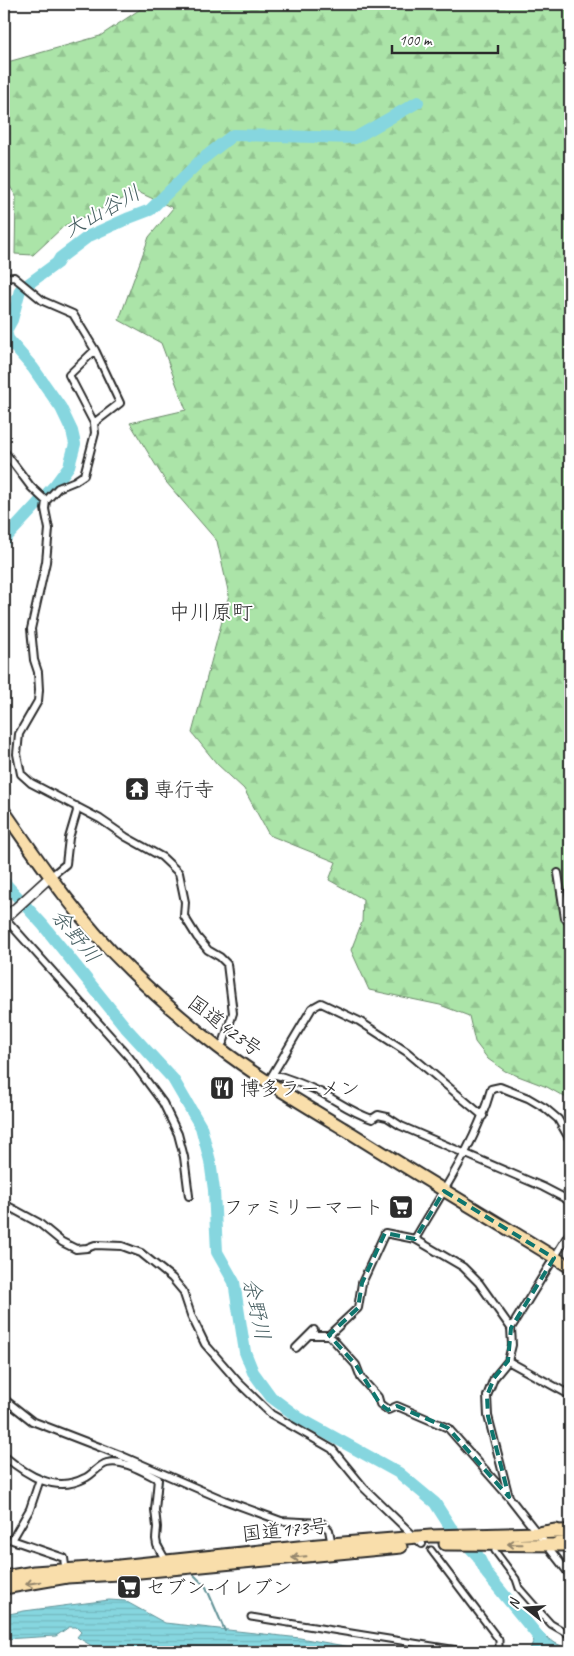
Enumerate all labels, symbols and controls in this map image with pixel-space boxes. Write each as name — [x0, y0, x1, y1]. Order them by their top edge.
scale bar — [392, 22, 498, 54]
text: 100 m — [399, 31, 433, 50]
water label: 大山谷川 — [59, 179, 145, 243]
district label: 中川原町 — [169, 599, 253, 625]
temple icon: 専行寺 — [124, 776, 150, 802]
place label: 専行寺 — [154, 777, 214, 802]
water label: 余野川 — [46, 903, 106, 969]
street label: 国道423号 — [183, 990, 267, 1062]
restaurant icon: 博多ラーメン — [209, 1075, 235, 1101]
place label: 博多ラーメン — [240, 1076, 360, 1101]
supermarket icon: ファミリーマート — [388, 1194, 414, 1220]
place label: ファミリーマート — [224, 1195, 384, 1220]
water label: 余野川 — [238, 1275, 276, 1343]
street label: 国道173号 — [240, 1513, 330, 1547]
one-way arrow — [508, 1539, 524, 1549]
one-way arrow — [291, 1553, 307, 1562]
supermarket icon: セブン-イレブン — [116, 1574, 142, 1600]
place label: セブン-イレブン — [146, 1575, 293, 1600]
one-way arrow — [25, 1578, 41, 1588]
north arrow — [502, 1584, 552, 1634]
text: N — [505, 1595, 524, 1611]

